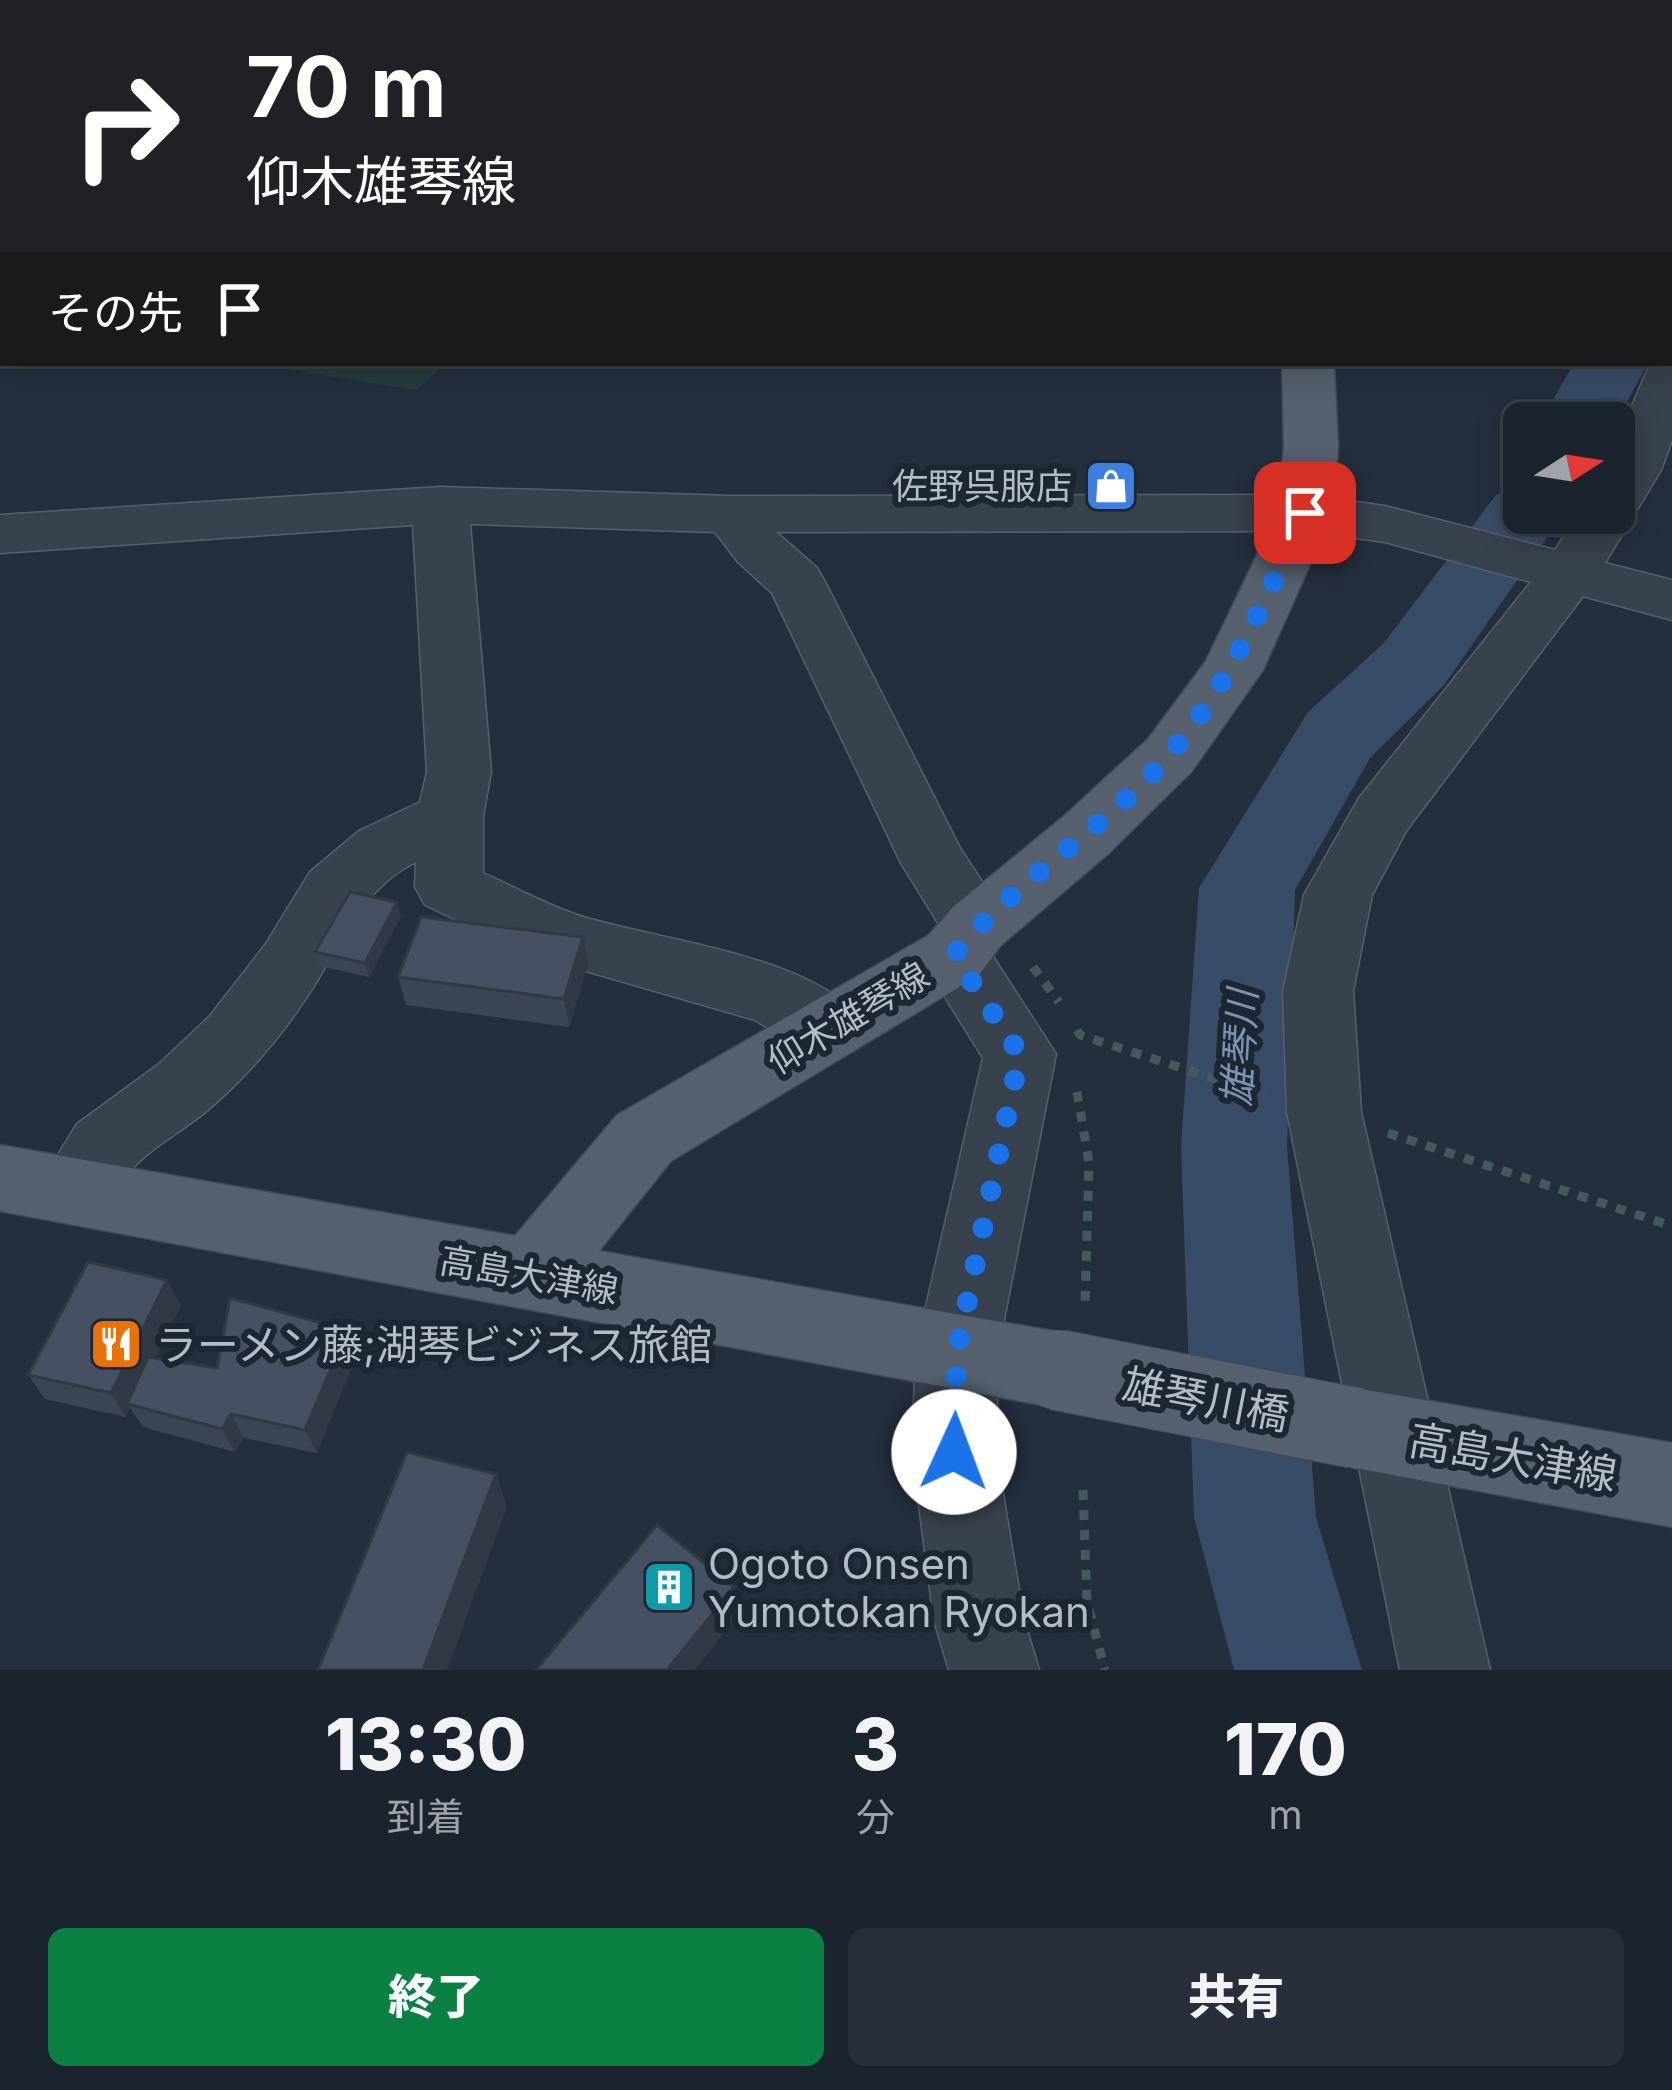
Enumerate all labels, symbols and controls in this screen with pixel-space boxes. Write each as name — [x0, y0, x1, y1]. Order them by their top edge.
text: 70 m — [246, 36, 447, 137]
icon: right — [48, 48, 204, 204]
text: 仰木雄琴線 — [246, 149, 516, 214]
icon: arrive — [207, 276, 273, 342]
text: その先 — [48, 285, 183, 340]
north arrow — [1503, 402, 1635, 534]
map controls — [1503, 402, 1635, 534]
shop icon: 佐野呉服店 — [1083, 458, 1139, 514]
pin — [1254, 462, 1356, 564]
place label: 佐野呉服店 — [892, 464, 1072, 508]
icon: arrive — [1272, 480, 1338, 546]
street label: 仰木雄琴線 — [760, 953, 936, 1083]
water label: 雄琴川 — [1212, 984, 1266, 1108]
street label: 高島大津線 — [437, 1238, 621, 1312]
restaurant icon: ラーメン藤;湖琴ビジネス旅館 — [88, 1316, 144, 1372]
place label: ラーメン藤;湖琴ビジネス旅館 — [155, 1319, 712, 1370]
street label: 雄琴川橋 — [1119, 1358, 1293, 1440]
position arrow — [891, 1389, 1017, 1515]
street label: 高島大津線 — [1405, 1414, 1621, 1500]
place label: Ogoto Onsen Yumotokan Ryokan — [708, 1538, 1090, 1637]
building icon: Ogoto Onsen Yumotokan Ryokan — [641, 1559, 697, 1615]
text: 13:30 — [325, 1700, 527, 1787]
text: 3 — [852, 1700, 899, 1787]
text: 170 — [1224, 1705, 1347, 1792]
text: m — [1268, 1791, 1303, 1838]
text: 到着 — [387, 1793, 465, 1840]
text: 分 — [856, 1793, 895, 1840]
button: 終了 — [48, 1928, 824, 2066]
button: 共有 — [848, 1928, 1624, 2066]

